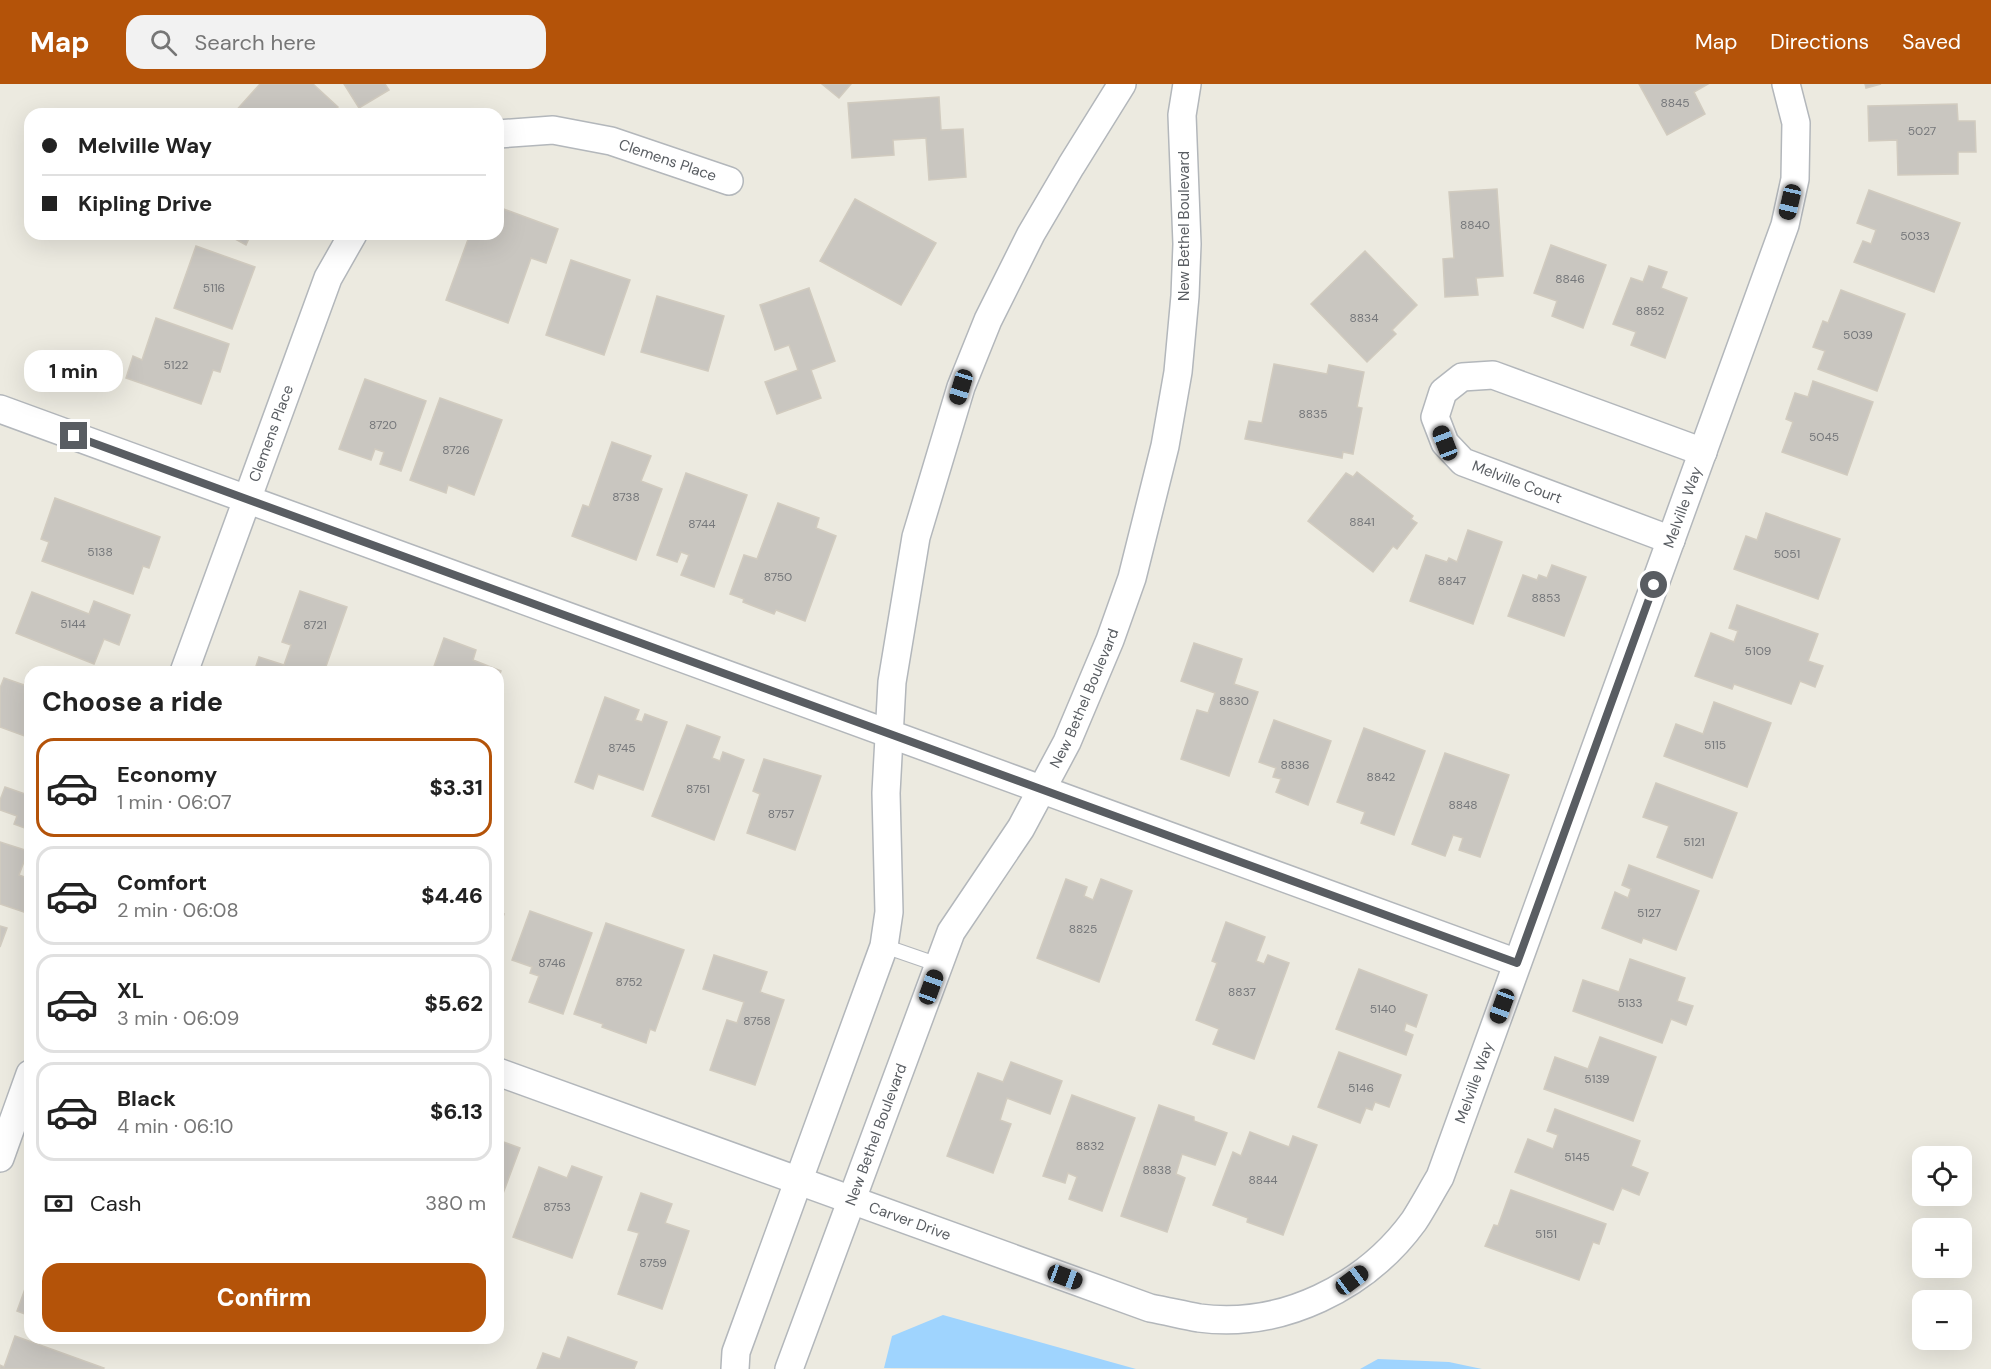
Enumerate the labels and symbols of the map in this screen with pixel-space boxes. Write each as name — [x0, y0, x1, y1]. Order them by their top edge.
house number: 8845 — [1660, 95, 1690, 111]
house number: 5027 — [1908, 123, 1936, 139]
street label: Clemens Place — [616, 134, 719, 186]
street label: New Bethel Boulevard — [1174, 151, 1194, 301]
car — [1777, 182, 1803, 222]
house number: 8840 — [1460, 217, 1490, 233]
house number: 5033 — [1900, 228, 1930, 244]
house number: 8846 — [1555, 271, 1585, 287]
house number: 5116 — [203, 280, 225, 296]
house number: 8852 — [1636, 303, 1664, 319]
house number: 8834 — [1350, 310, 1378, 326]
house number: 5039 — [1843, 327, 1873, 343]
callout: 1 min — [25, 349, 124, 391]
house number: 5122 — [164, 357, 189, 373]
car — [947, 367, 975, 407]
street label: Clemens Place — [244, 382, 298, 485]
house number: 8835 — [1298, 406, 1328, 422]
house number: 8720 — [369, 417, 397, 433]
route end — [60, 422, 87, 449]
car — [1430, 423, 1460, 463]
house number: 5045 — [1809, 429, 1839, 445]
house number: 8726 — [442, 442, 470, 458]
street label: Melville Court — [1469, 456, 1565, 508]
street label: Melville Way — [1659, 463, 1707, 551]
house number: 8738 — [612, 489, 640, 505]
house number: 8841 — [1349, 514, 1375, 530]
house number: 8744 — [688, 516, 716, 532]
house number: 5138 — [87, 544, 113, 560]
house number: 5051 — [1774, 546, 1800, 562]
house number: 8750 — [764, 569, 792, 585]
route start — [1640, 571, 1667, 598]
house number: 8847 — [1438, 573, 1466, 589]
house number: 8853 — [1531, 590, 1561, 606]
house number: 5144 — [60, 616, 86, 632]
house number: 8721 — [303, 617, 327, 633]
street label: New Bethel Boulevard — [1045, 626, 1123, 772]
house number: 5109 — [1745, 643, 1771, 659]
house number: 8830 — [1219, 693, 1249, 709]
house number: 5115 — [1704, 737, 1726, 753]
house number: 8745 — [608, 740, 636, 756]
house number: 8836 — [1280, 757, 1310, 773]
house number: 8842 — [1367, 769, 1395, 785]
house number: 8751 — [686, 781, 710, 797]
house number: 8848 — [1448, 797, 1478, 813]
house number: 8757 — [768, 806, 794, 822]
house number: 5121 — [1683, 834, 1705, 850]
house number: 5127 — [1637, 905, 1661, 921]
house number: 8825 — [1069, 921, 1097, 937]
house number: 8746 — [538, 955, 566, 971]
car — [916, 967, 946, 1007]
house number: 8752 — [615, 974, 643, 990]
house number: 8837 — [1228, 984, 1256, 1000]
car — [1487, 986, 1517, 1026]
house number: 5133 — [1617, 995, 1643, 1011]
house number: 5140 — [1370, 1001, 1396, 1017]
house number: 8758 — [743, 1013, 771, 1029]
street label: Melville Way — [1450, 1039, 1498, 1126]
street label: New Bethel Boulevard — [840, 1061, 911, 1209]
house number: 5139 — [1584, 1071, 1610, 1087]
house number: 5146 — [1348, 1080, 1374, 1096]
house number: 8832 — [1076, 1138, 1104, 1154]
house number: 5145 — [1564, 1149, 1590, 1165]
house number: 8838 — [1143, 1162, 1171, 1178]
house number: 8844 — [1248, 1172, 1278, 1188]
street label: Carver Drive — [866, 1197, 954, 1245]
house number: 8753 — [543, 1199, 571, 1215]
house number: 5151 — [1535, 1226, 1557, 1242]
house number: 8759 — [639, 1255, 667, 1271]
car — [1045, 1262, 1085, 1292]
car — [1332, 1262, 1372, 1298]

